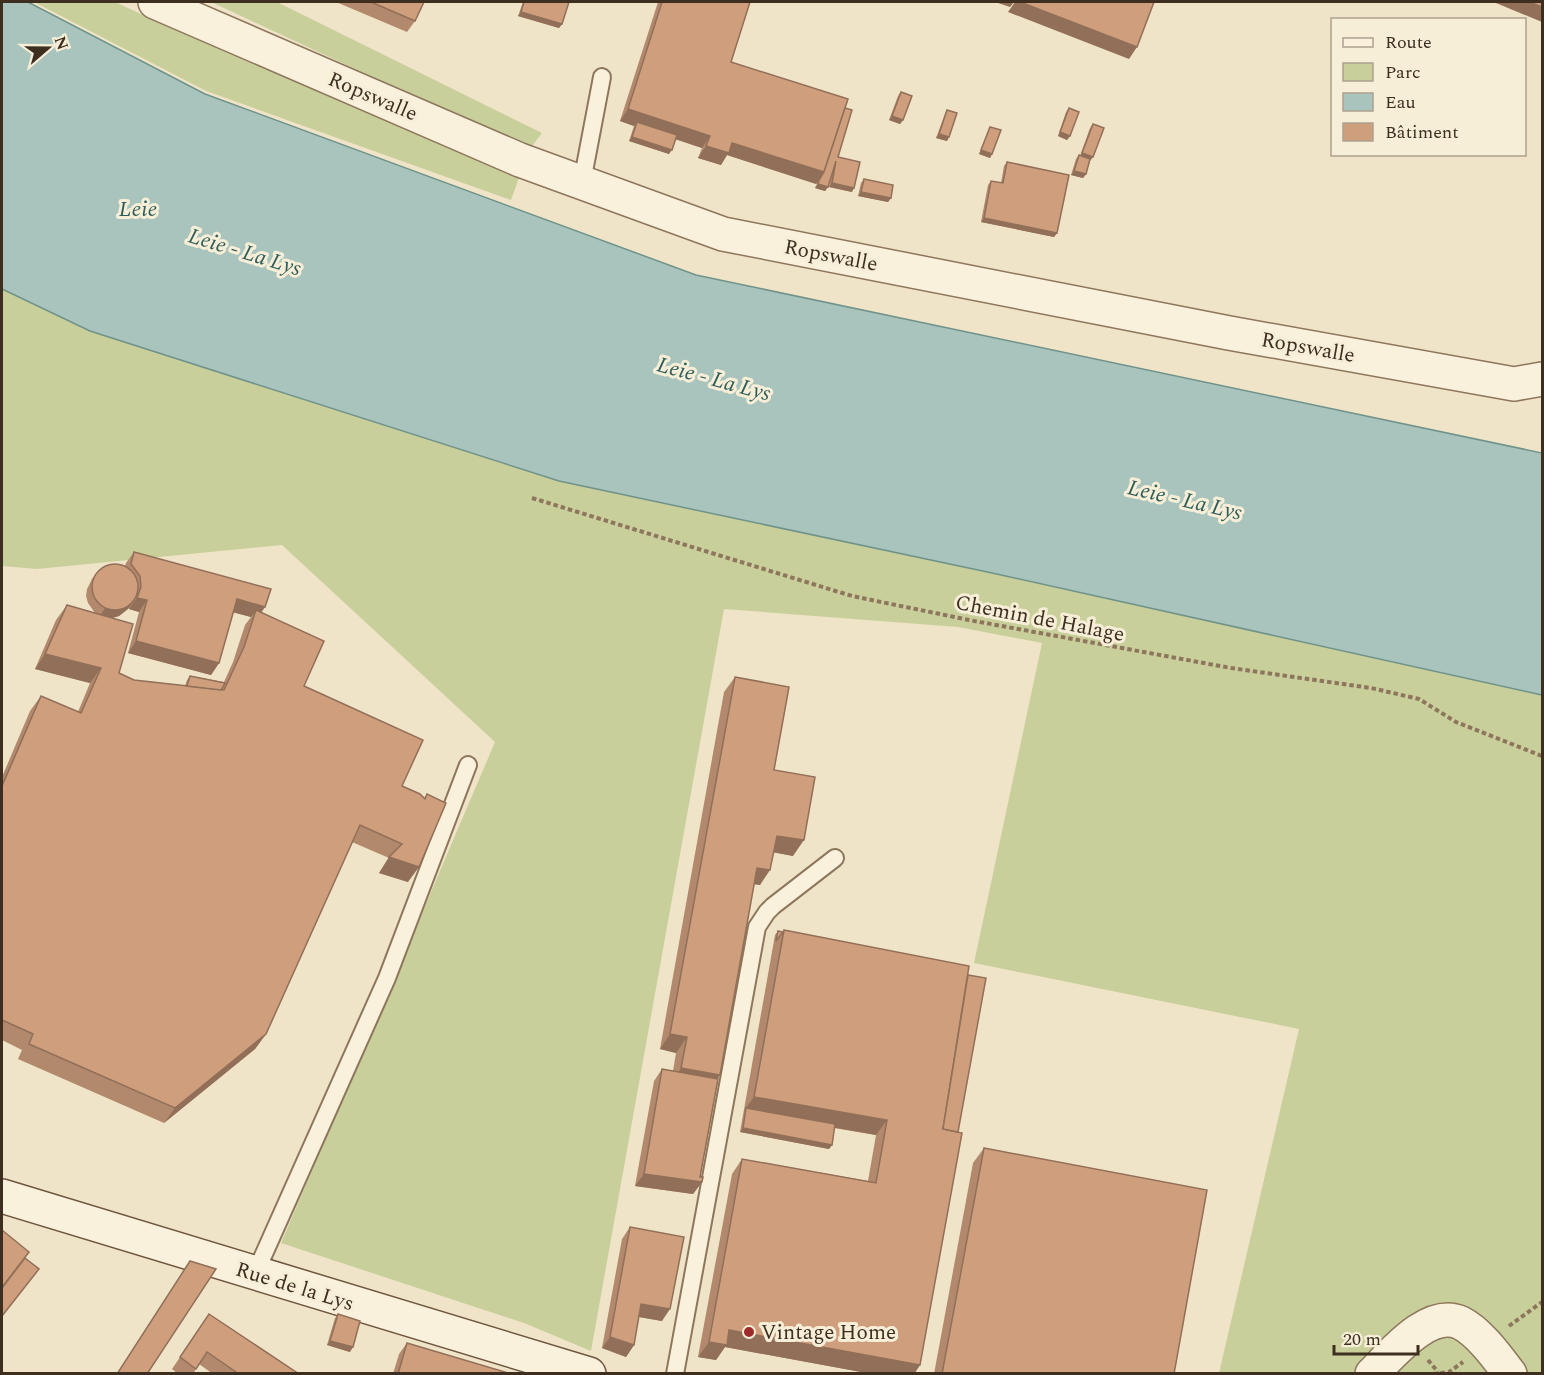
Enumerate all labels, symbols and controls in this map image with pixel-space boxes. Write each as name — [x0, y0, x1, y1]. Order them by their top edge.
north arrow — [18, 18, 78, 78]
legend — [1331, 18, 1526, 156]
text: Route — [1385, 29, 1432, 56]
text: N — [48, 33, 75, 53]
text: Parc — [1385, 59, 1421, 86]
street label: Ropswalle — [323, 64, 422, 130]
text: Eau — [1385, 89, 1416, 116]
text: Bâtiment — [1385, 119, 1459, 146]
water label: Leie — [119, 193, 157, 226]
water label: Leie - La Lys — [184, 220, 305, 285]
street label: Ropswalle — [781, 231, 880, 281]
street label: Ropswalle — [1258, 324, 1357, 372]
water label: Leie - La Lys — [653, 348, 774, 411]
water label: Leie - La Lys — [1124, 471, 1245, 530]
street label: Chemin de Halage — [952, 587, 1127, 651]
street label: Rue de la Lys — [232, 1254, 358, 1320]
place label: Vintage Home — [761, 1317, 896, 1349]
scale bar — [1334, 1318, 1418, 1356]
marker: Vintage Home — [742, 1325, 756, 1339]
text: 20 m — [1343, 1326, 1381, 1353]

